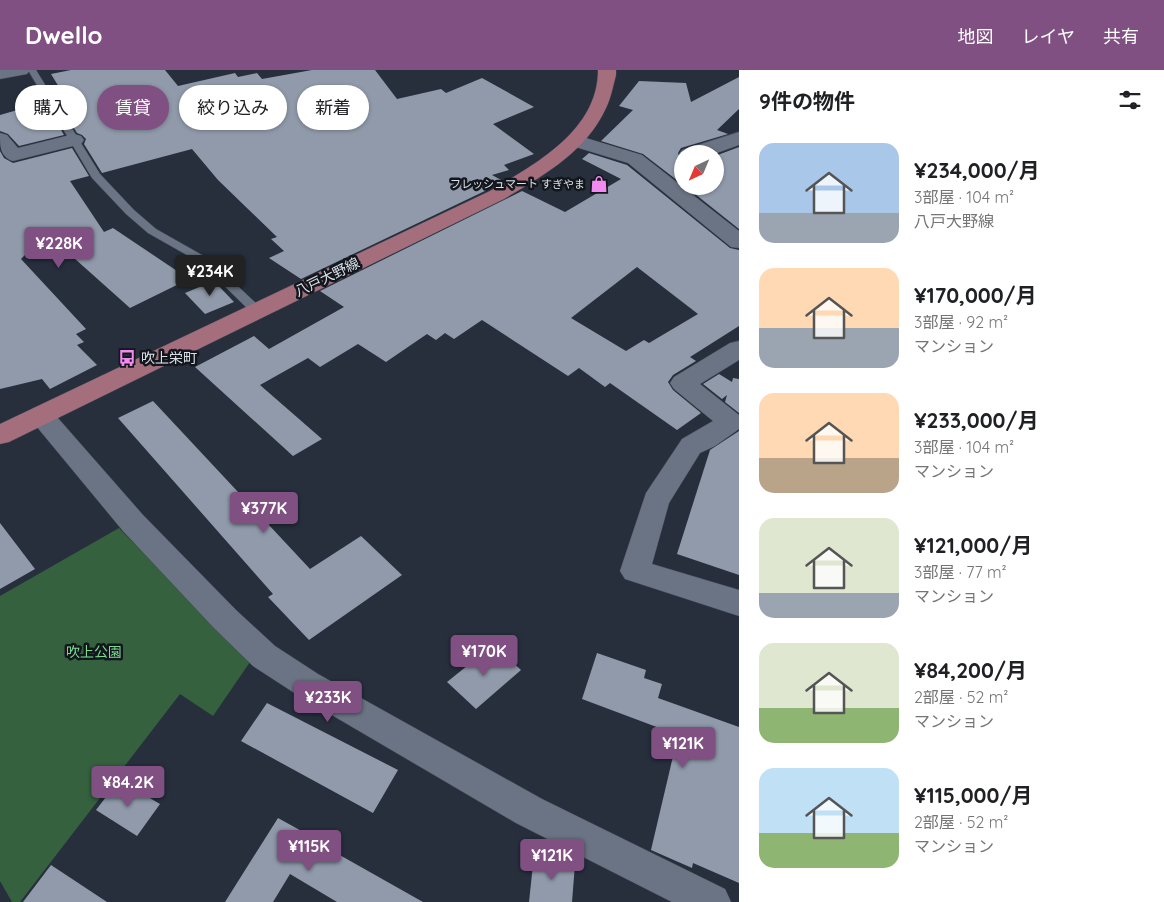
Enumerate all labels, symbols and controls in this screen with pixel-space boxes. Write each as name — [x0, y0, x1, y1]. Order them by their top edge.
text: Dwello — [25, 20, 102, 50]
text: 地図 — [958, 25, 994, 48]
text: レイヤ — [1022, 25, 1075, 48]
text: 共有 — [1103, 25, 1139, 48]
chip: 購入 — [15, 85, 87, 130]
chip: 賃貸 — [97, 85, 169, 130]
chip: 絞り込み — [179, 85, 287, 130]
chip: 新着 — [297, 85, 369, 130]
icon: filters — [1116, 86, 1144, 114]
text: 9件の物件 — [759, 88, 855, 114]
north arrow — [674, 145, 724, 195]
map controls — [674, 145, 724, 195]
text: ¥234,000/月 — [914, 157, 1039, 183]
icon: home — [799, 163, 859, 223]
shop icon: フレッシュマート すぎやま — [589, 174, 609, 194]
place label: フレッシュマート すぎやま — [450, 177, 585, 191]
text: 3部屋 · 104 m² — [914, 187, 1014, 207]
text: 八戸大野線 — [914, 211, 994, 231]
pin: ¥228K — [24, 226, 94, 269]
text: ¥228K — [36, 233, 83, 253]
pin: ¥234K — [175, 254, 245, 297]
street label: 八戸大野線 — [292, 254, 362, 300]
text: ¥234K — [186, 261, 234, 281]
text: ¥170,000/月 — [914, 282, 1037, 308]
icon: home — [799, 288, 859, 348]
text: 3部屋 · 92 m² — [914, 312, 1008, 332]
text: マンション — [914, 336, 994, 356]
bus stop icon: 吹上栄町 — [117, 348, 137, 368]
place label: 吹上栄町 — [141, 349, 197, 367]
text: ¥233,000/月 — [914, 407, 1038, 433]
icon: home — [799, 413, 859, 473]
text: 3部屋 · 104 m² — [914, 437, 1014, 457]
text: マンション — [914, 461, 994, 481]
pin: ¥377K — [229, 492, 299, 534]
text: ¥377K — [241, 498, 287, 518]
text: ¥121,000/月 — [914, 532, 1032, 558]
icon: home — [799, 538, 859, 598]
text: 3部屋 · 77 m² — [914, 562, 1007, 582]
text: マンション — [914, 586, 994, 606]
pin: ¥170K — [449, 634, 519, 677]
text: ¥170K — [462, 641, 506, 661]
park label: 吹上公園 — [66, 643, 122, 661]
text: ¥84,200/月 — [914, 657, 1027, 683]
icon: home — [799, 663, 859, 723]
pin: ¥233K — [293, 680, 363, 723]
text: ¥233K — [305, 687, 351, 707]
text: 2部屋 · 52 m² — [914, 687, 1008, 707]
text: マンション — [914, 711, 994, 731]
pin: ¥121K — [648, 726, 718, 769]
text: ¥121K — [662, 733, 704, 753]
pin: ¥84.2K — [87, 766, 169, 808]
text: ¥84.2K — [102, 772, 154, 792]
text: ¥115,000/月 — [914, 782, 1032, 808]
icon: home — [799, 788, 859, 848]
text: 2部屋 · 52 m² — [914, 812, 1008, 832]
pin: ¥115K — [274, 830, 344, 872]
text: ¥115K — [288, 836, 330, 856]
text: マンション — [914, 836, 994, 856]
pin: ¥121K — [517, 838, 587, 881]
text: ¥121K — [531, 845, 573, 865]

